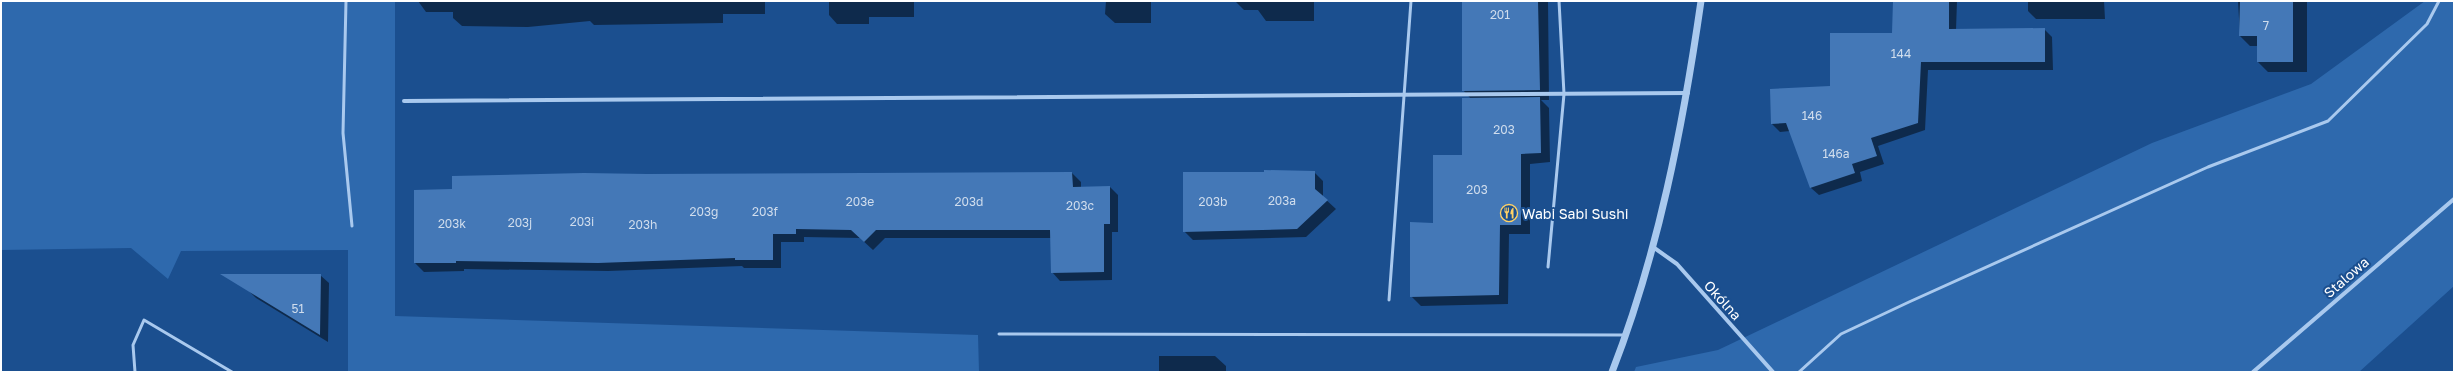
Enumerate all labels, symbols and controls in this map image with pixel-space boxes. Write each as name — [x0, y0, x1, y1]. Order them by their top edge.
house number: 201 — [1490, 7, 1510, 22]
house number: 7 — [2263, 18, 2269, 33]
house number: 144 — [1891, 46, 1911, 61]
house number: 146 — [1802, 108, 1822, 123]
house number: 203 — [1493, 122, 1515, 137]
house number: 146a — [1822, 146, 1850, 161]
house number: 203 — [1466, 182, 1488, 197]
house number: 203a — [1268, 193, 1296, 208]
house number: 203e — [846, 194, 874, 209]
house number: 203d — [955, 194, 983, 209]
house number: 203b — [1199, 194, 1227, 209]
house number: 203c — [1066, 198, 1094, 213]
restaurant icon: Wabi Sabi Sushi — [1499, 203, 1519, 223]
house number: 203g — [690, 204, 718, 219]
house number: 203f — [752, 204, 779, 219]
place label: Wabi Sabi Sushi — [1522, 205, 1629, 222]
house number: 203i — [570, 214, 594, 229]
house number: 203j — [508, 215, 532, 230]
house number: 203k — [438, 216, 466, 231]
house number: 203h — [629, 217, 657, 232]
street label: Stalowa — [2320, 253, 2372, 301]
street label: Okólna — [1701, 277, 1745, 323]
house number: 51 — [292, 301, 305, 316]

